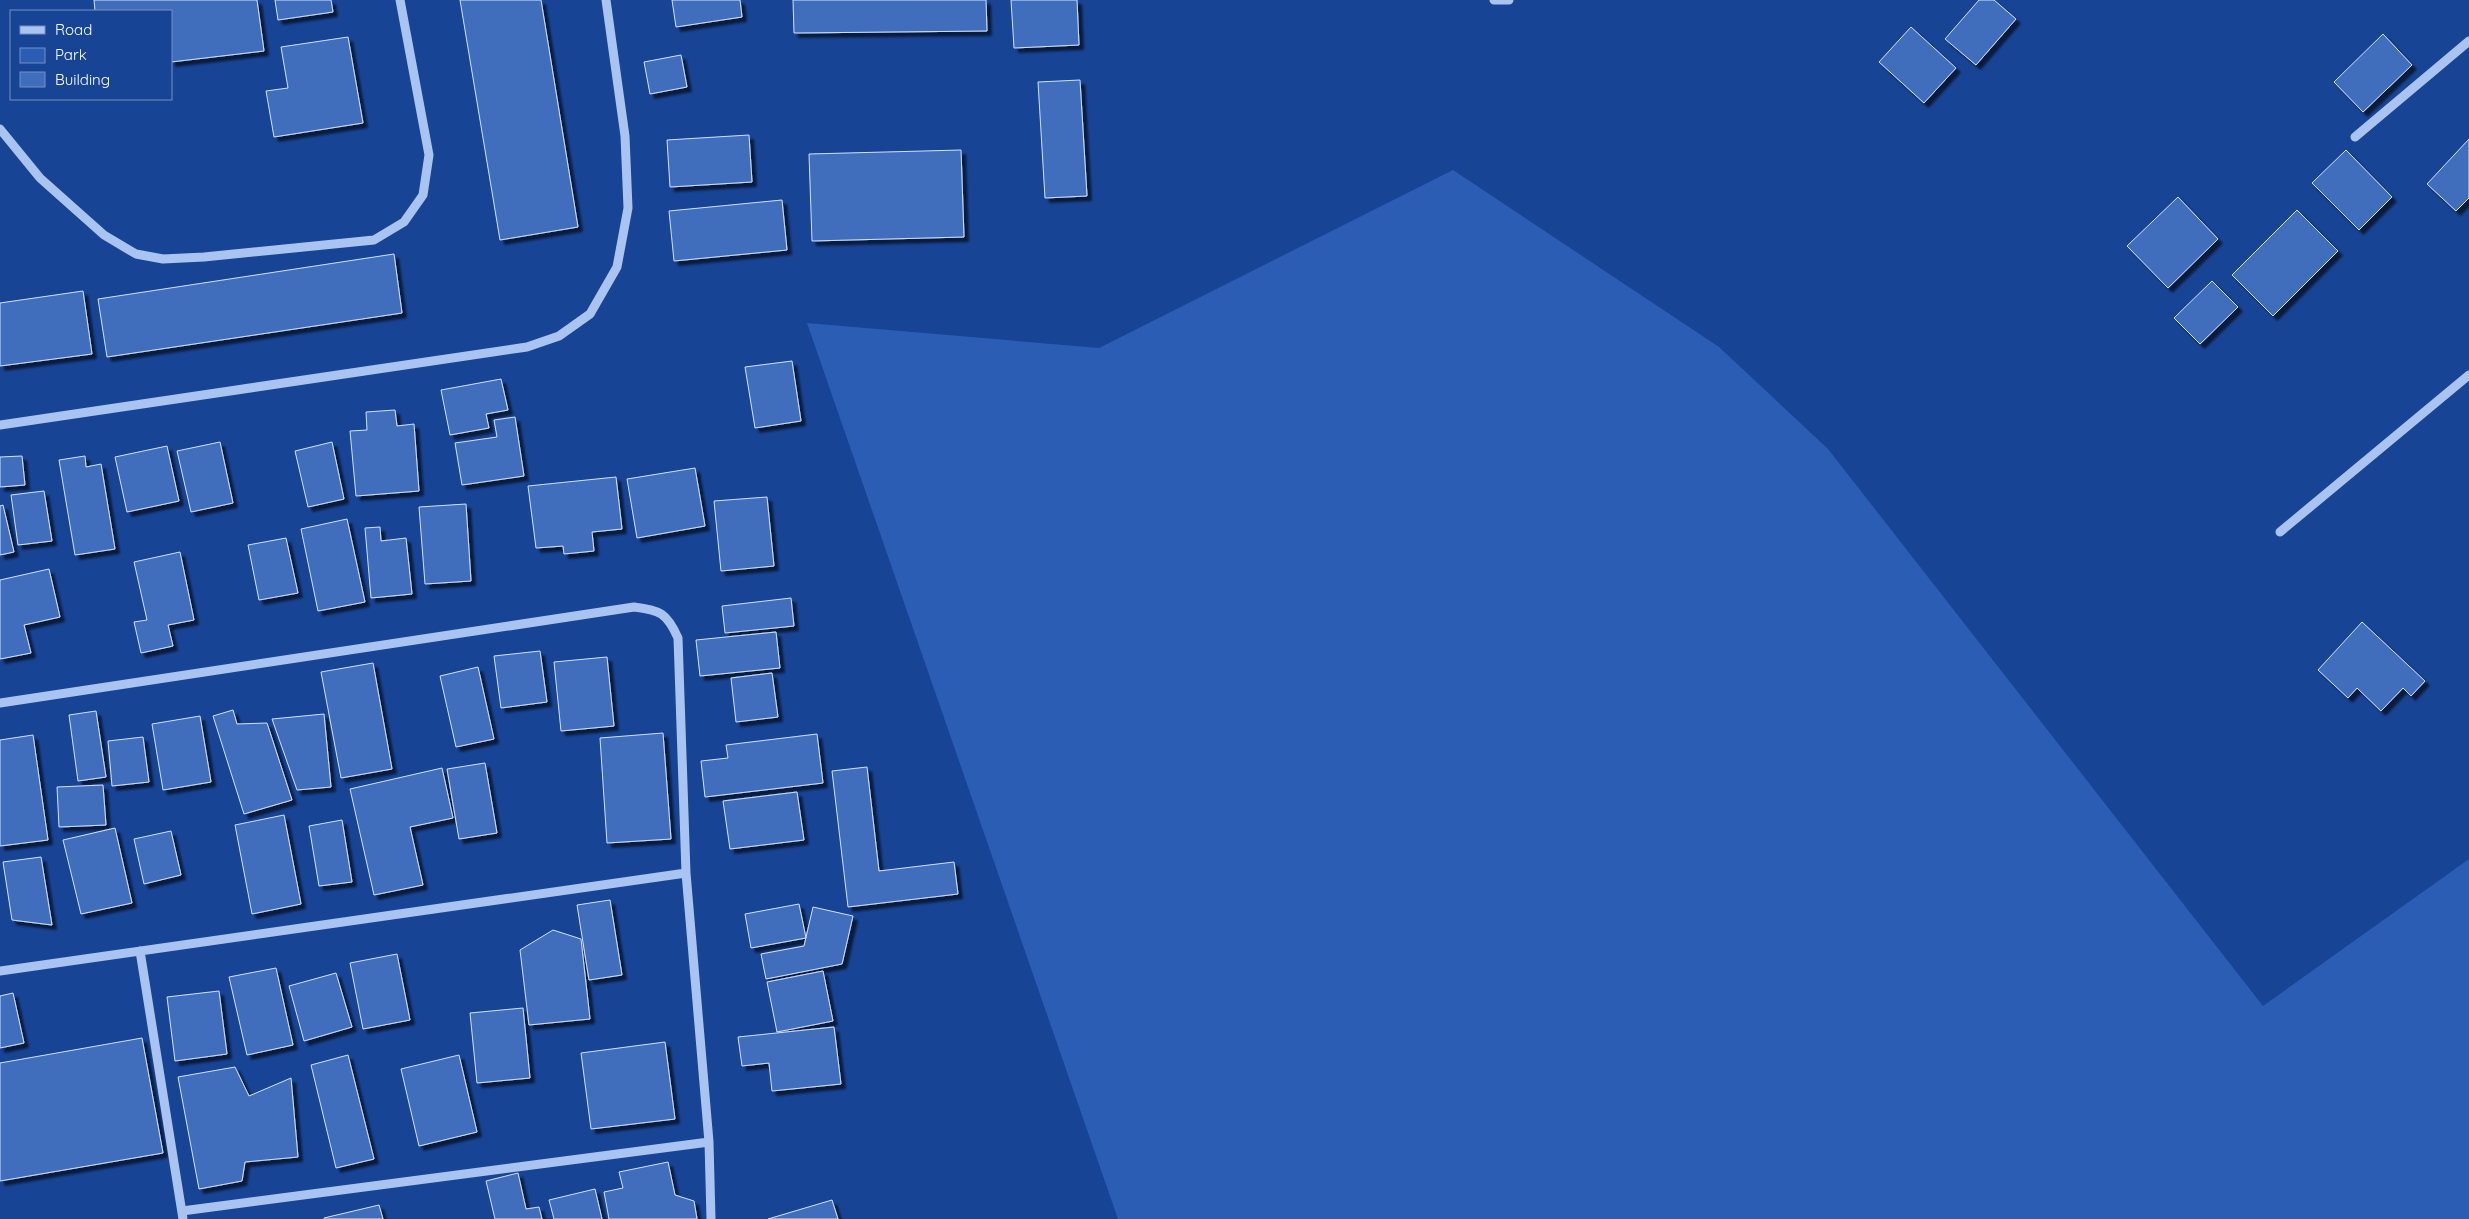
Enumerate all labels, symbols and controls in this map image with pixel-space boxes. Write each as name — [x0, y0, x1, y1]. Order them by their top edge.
legend — [10, 10, 172, 100]
text: Road — [55, 20, 92, 39]
text: Park — [55, 45, 87, 64]
text: Building — [55, 70, 110, 89]

